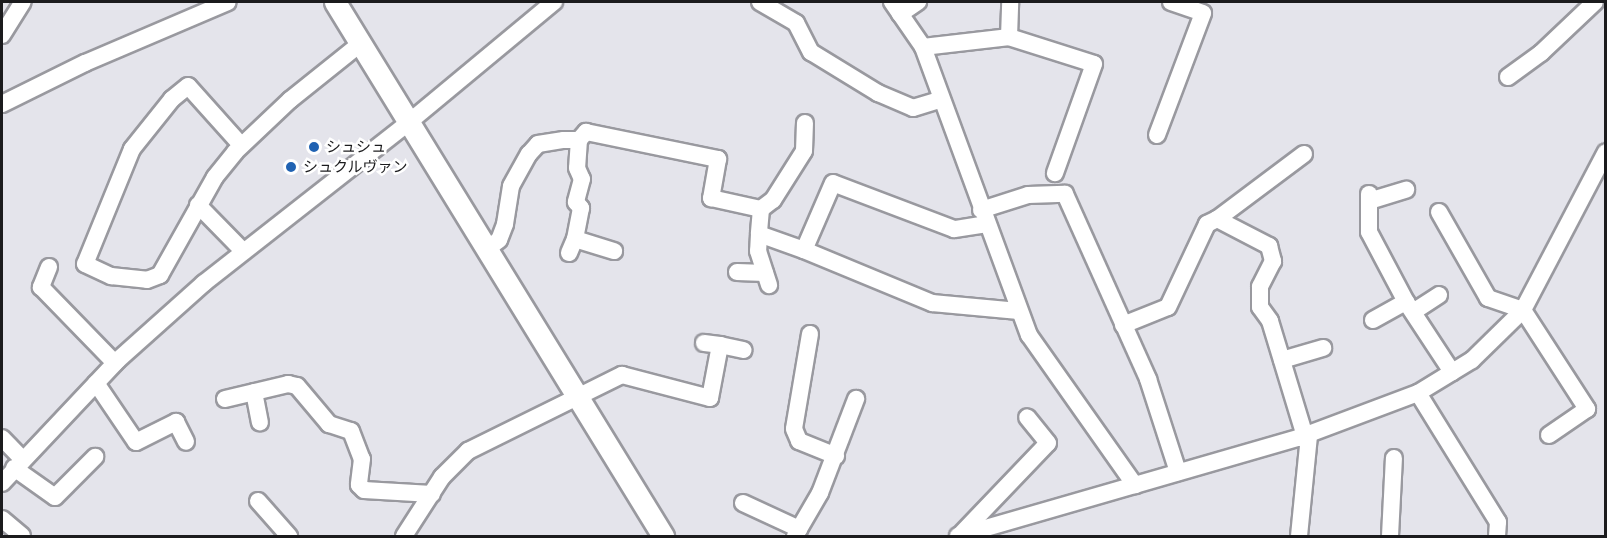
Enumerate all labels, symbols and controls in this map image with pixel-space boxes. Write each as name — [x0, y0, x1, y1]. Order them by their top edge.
place label: シュシュ — [326, 138, 386, 156]
marker: シュシュ — [307, 140, 321, 154]
place label: シュクルヴァン — [303, 158, 408, 176]
marker: シュクルヴァン — [284, 160, 298, 174]

